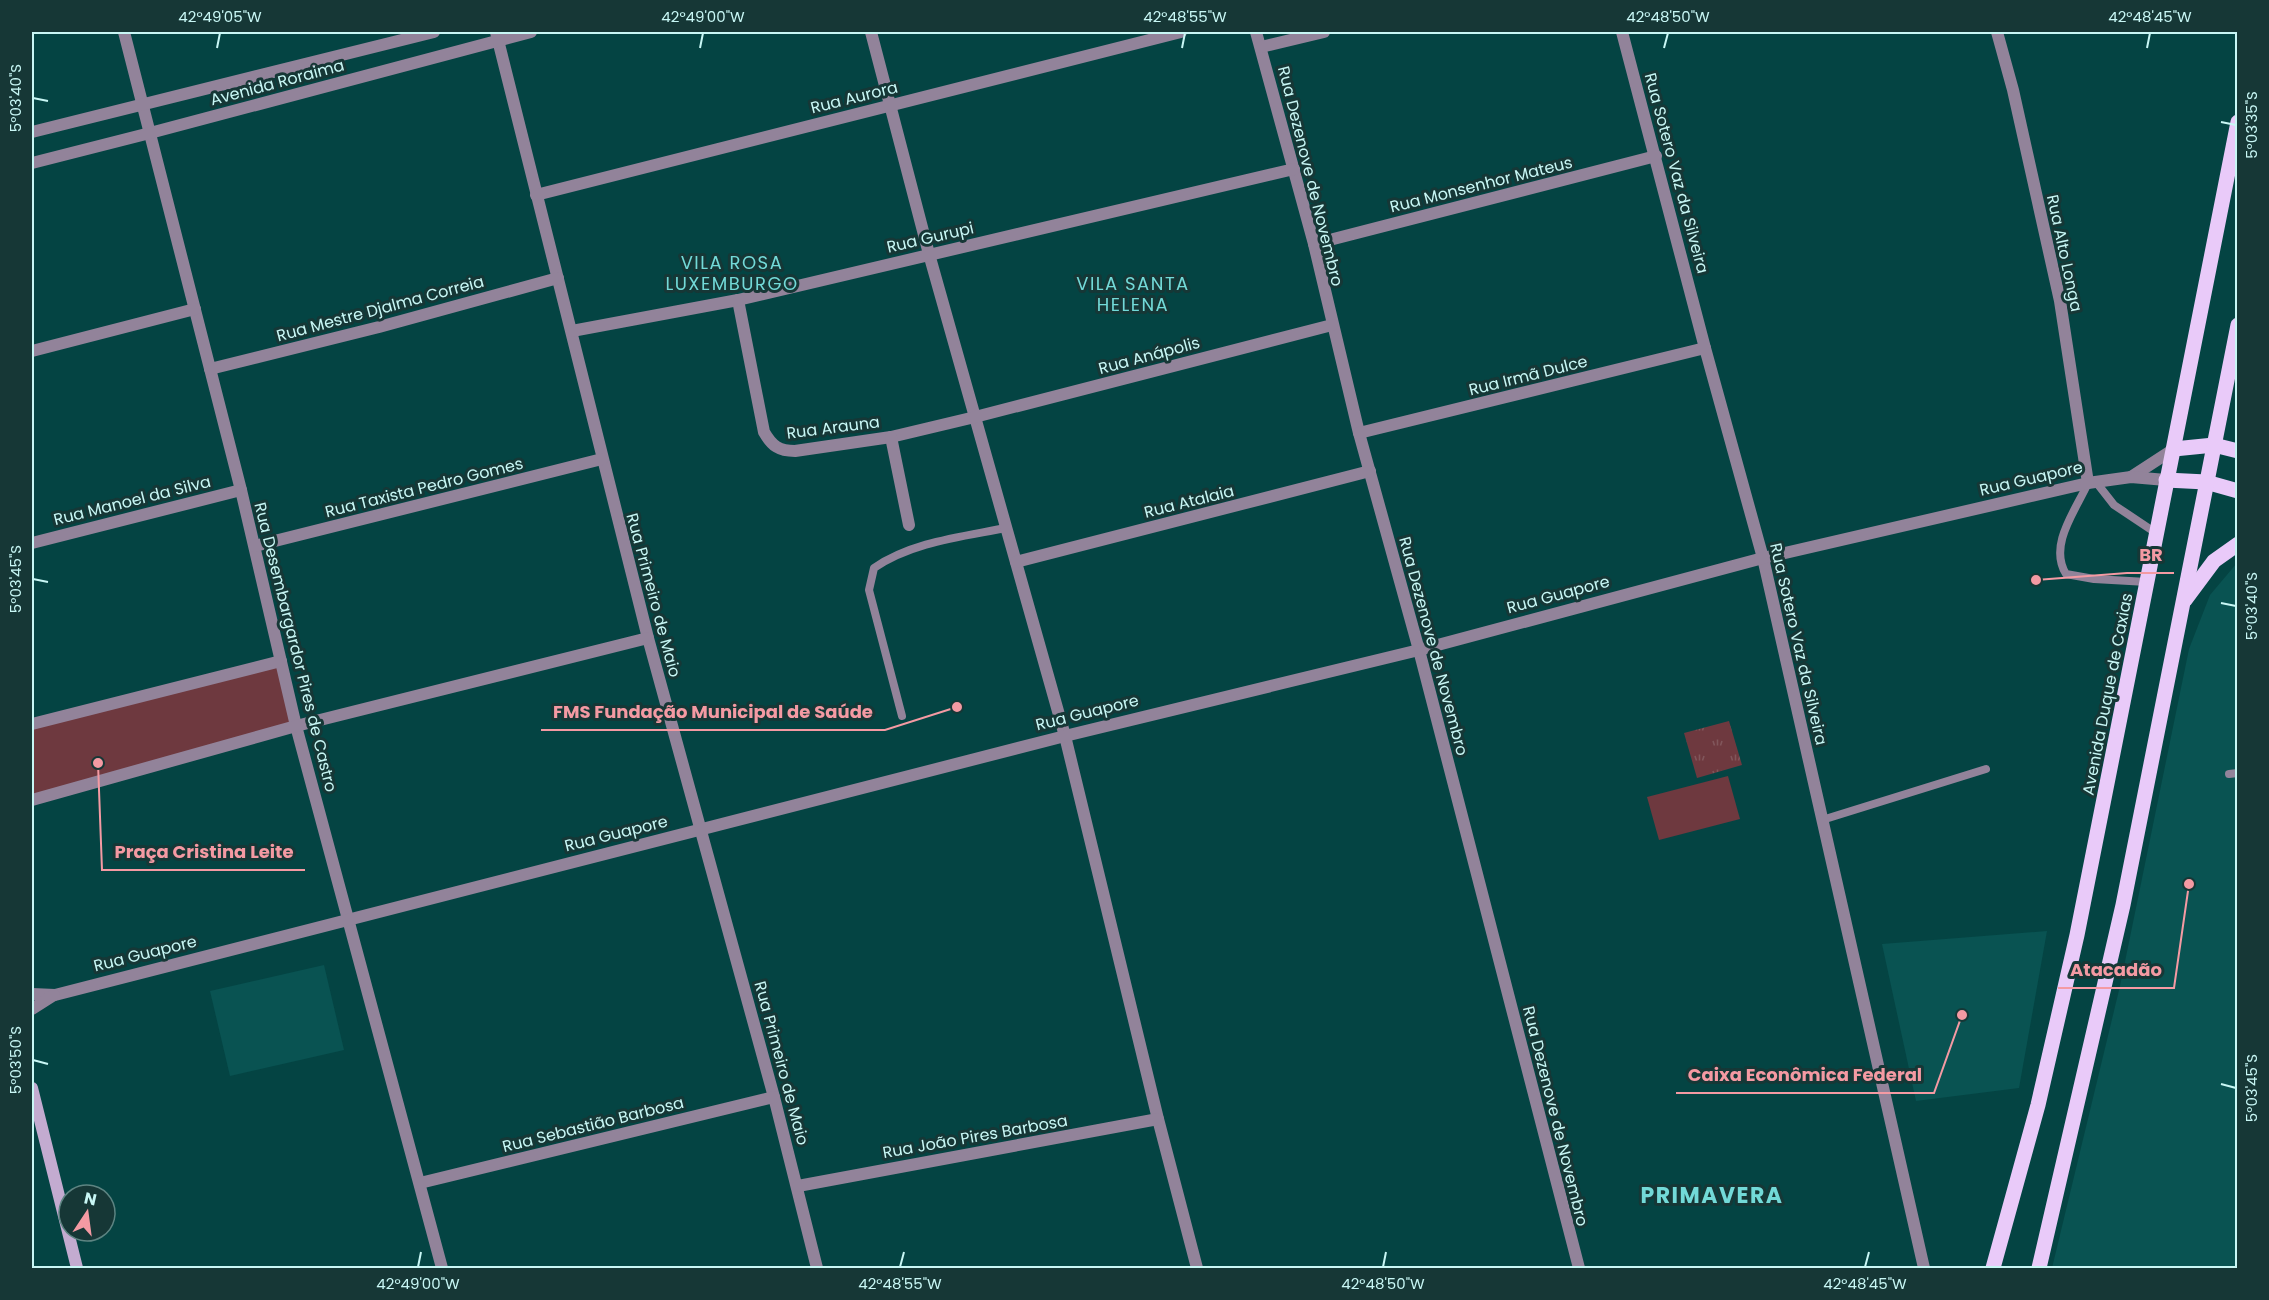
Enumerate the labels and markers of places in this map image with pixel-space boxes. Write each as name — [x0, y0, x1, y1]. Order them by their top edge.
callout: BR — [2127, 537, 2174, 573]
callout: FMS Fundação Municipal de Saúde — [541, 694, 885, 730]
callout: Praça Cristina Leite — [102, 834, 305, 870]
callout: Atacadão — [2058, 952, 2174, 988]
callout: Caixa Econômica Federal — [1676, 1057, 1934, 1093]

